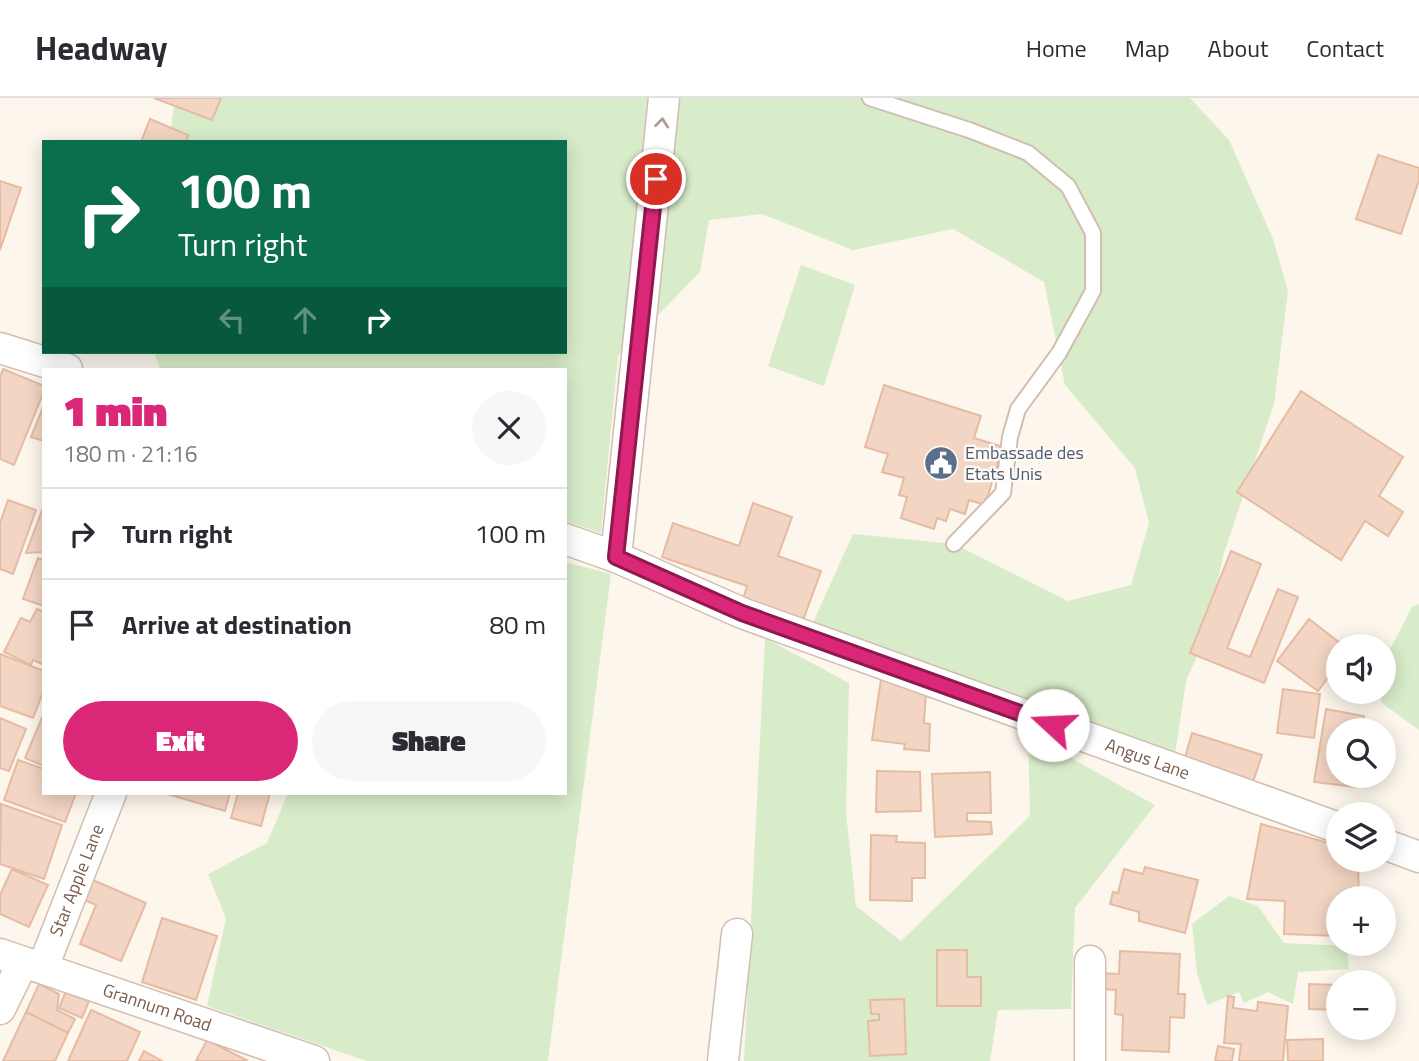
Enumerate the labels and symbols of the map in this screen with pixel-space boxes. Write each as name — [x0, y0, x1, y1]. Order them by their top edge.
one-way arrow — [654, 118, 669, 129]
pin — [626, 149, 686, 209]
place label: Embassade des Etats Unis — [965, 439, 1084, 487]
public building icon: Embassade des Etats Unis — [922, 444, 960, 482]
position arrow — [1016, 688, 1090, 762]
street label: Angus Lane — [1102, 731, 1194, 786]
street label: Star Apple Lane — [42, 820, 111, 940]
street label: Grannum Road — [99, 976, 215, 1038]

